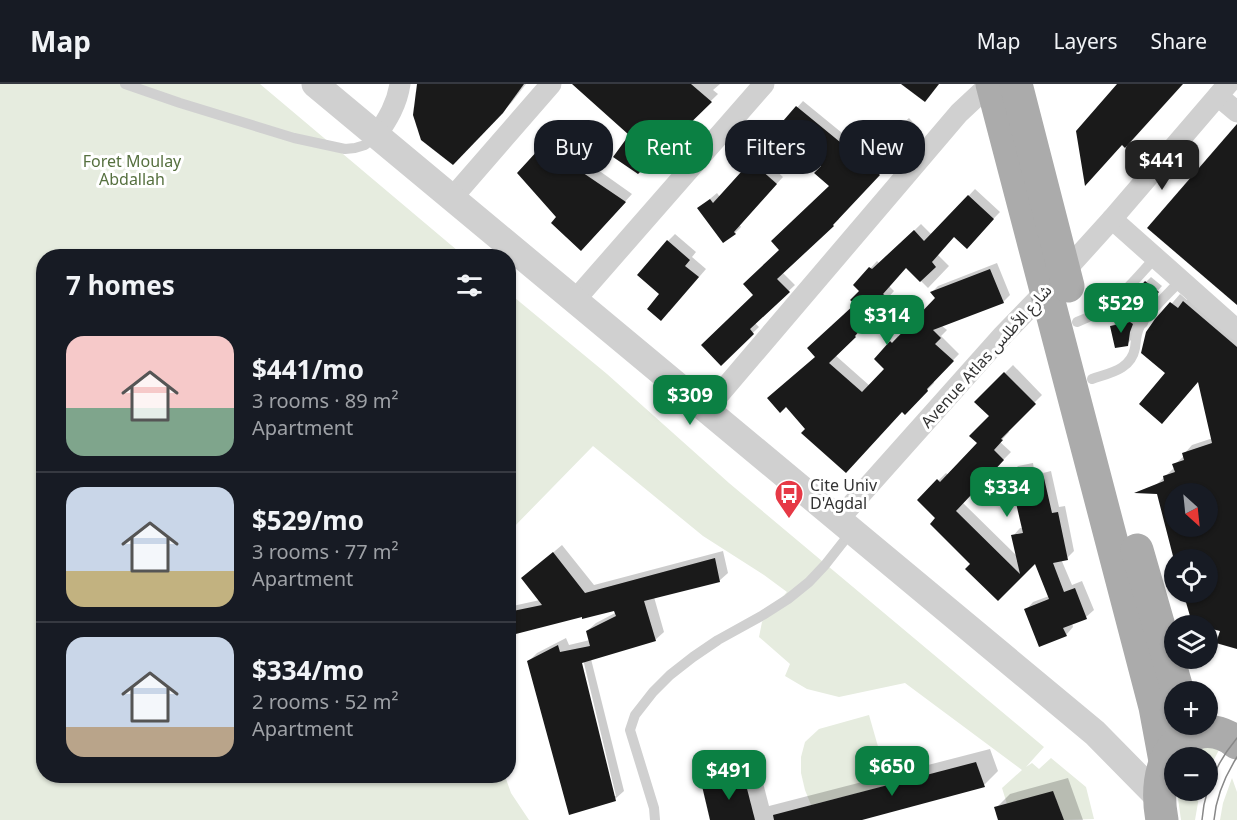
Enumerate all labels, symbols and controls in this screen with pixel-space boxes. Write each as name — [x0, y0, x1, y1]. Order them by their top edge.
text: Map — [30, 22, 91, 60]
text: Map — [977, 27, 1021, 55]
text: Layers — [1054, 27, 1118, 55]
text: Share — [1151, 27, 1207, 55]
chip: Buy — [534, 120, 613, 174]
chip: Rent — [625, 120, 713, 174]
chip: Filters — [725, 120, 827, 174]
chip: New — [839, 120, 925, 174]
pin: $441 — [1126, 140, 1198, 191]
text: $441 — [1139, 146, 1185, 173]
park label: Foret Moulay Abdallah — [83, 150, 182, 190]
text: 7 homes — [66, 267, 175, 303]
icon: filters — [453, 269, 486, 302]
street label: Avenue Atlas شارع الأطلس — [916, 280, 1058, 434]
pin: $529 — [1085, 283, 1157, 334]
text: $529 — [1098, 289, 1144, 316]
pin: $314 — [851, 295, 923, 346]
text: $314 — [864, 301, 910, 328]
text: $441/mo — [252, 351, 364, 387]
icon: home — [114, 360, 186, 432]
pin: $309 — [654, 375, 726, 426]
text: $309 — [667, 381, 713, 408]
text: 3 rooms · 89 m² — [252, 387, 399, 414]
text: Apartment — [252, 414, 353, 441]
pin: $334 — [971, 467, 1043, 518]
text: $334 — [984, 473, 1030, 500]
place label: Cite Univ D'Agdal — [810, 474, 878, 514]
bus stop icon: Cite Univ D'Agdal — [773, 478, 805, 520]
north arrow — [1164, 483, 1218, 537]
map controls — [1164, 483, 1218, 801]
text: $529/mo — [252, 502, 364, 538]
icon: home — [114, 511, 186, 583]
text: 3 rooms · 77 m² — [252, 538, 399, 565]
button: locate — [1164, 549, 1218, 603]
text: Apartment — [252, 565, 353, 592]
button: layers — [1164, 615, 1218, 669]
text: $334/mo — [252, 652, 364, 688]
icon: home — [114, 661, 186, 733]
button: + — [1164, 681, 1218, 735]
text: 2 rooms · 52 m² — [252, 688, 399, 715]
text: Apartment — [252, 715, 353, 742]
pin: $650 — [856, 746, 928, 797]
button: − — [1164, 747, 1218, 801]
pin: $491 — [693, 750, 765, 801]
text: $650 — [869, 752, 915, 779]
text: $491 — [706, 756, 752, 783]

